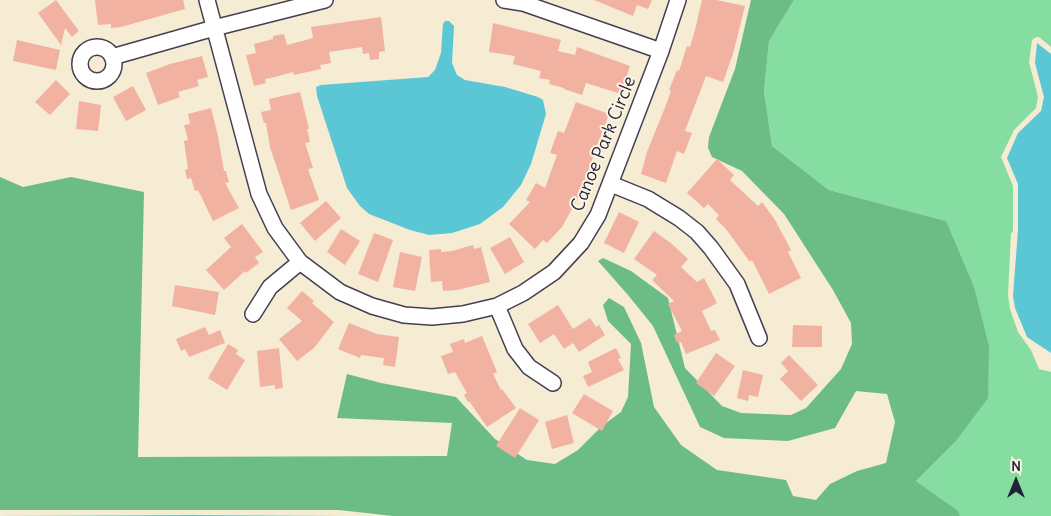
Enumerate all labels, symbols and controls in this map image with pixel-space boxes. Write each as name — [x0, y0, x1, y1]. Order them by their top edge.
street label: Canoe Park Circle — [567, 73, 641, 215]
north arrow — [991, 456, 1041, 506]
text: N — [1011, 457, 1021, 475]

